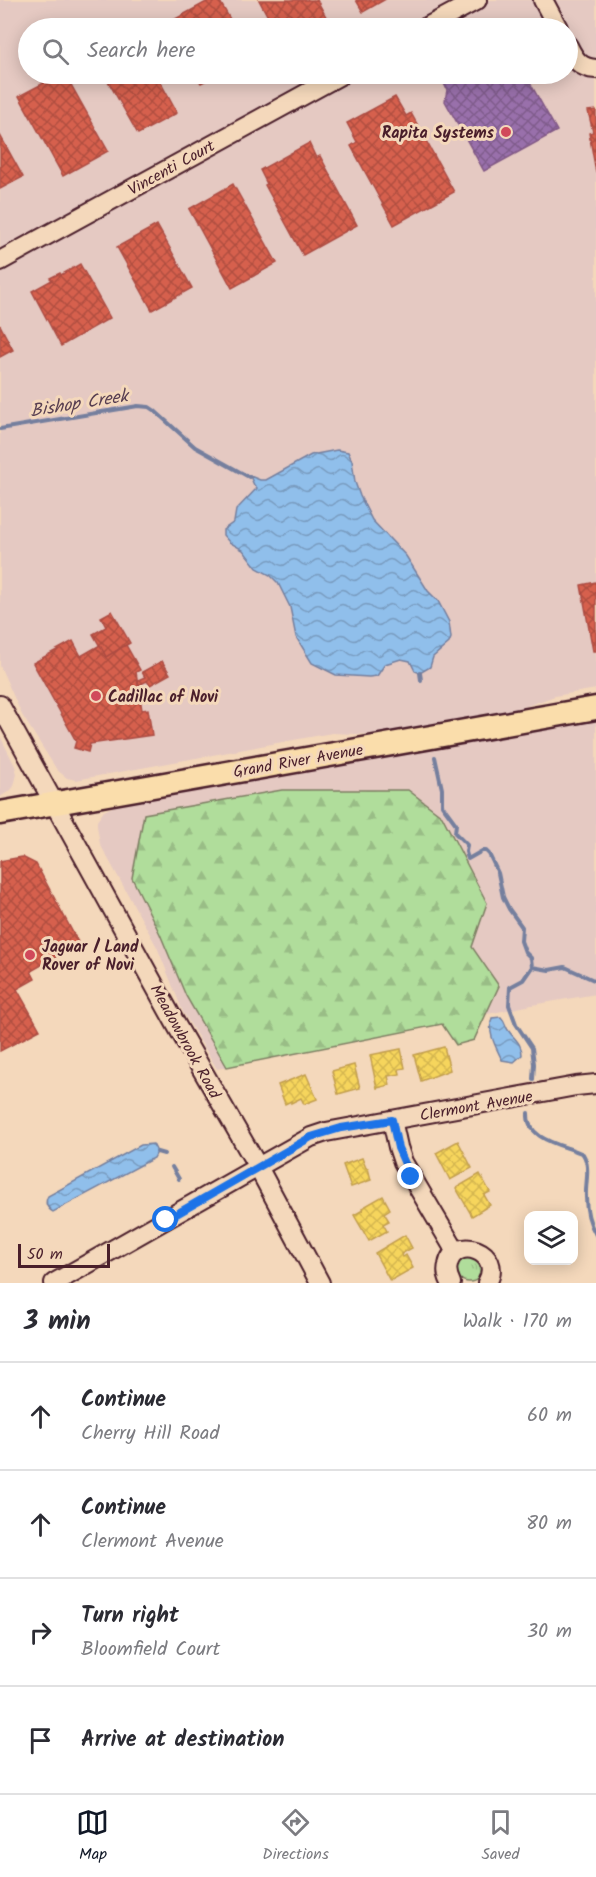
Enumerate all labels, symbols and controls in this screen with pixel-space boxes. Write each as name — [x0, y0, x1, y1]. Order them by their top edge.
search box — [18, 18, 578, 84]
text: Search here — [87, 34, 195, 69]
icon: search — [39, 35, 72, 68]
place label: Rapita Systems — [382, 121, 495, 146]
marker: Rapita Systems — [499, 125, 513, 139]
street label: Vincenti Court — [124, 134, 221, 203]
water label: Bishop Creek — [28, 382, 133, 427]
place label: Cadillac of Novi — [108, 685, 219, 710]
marker: Cadillac of Novi — [89, 689, 103, 703]
street label: Grand River Avenue — [231, 738, 365, 785]
place label: Jaguar / Land Rover of Novi — [42, 935, 139, 978]
marker: Jaguar / Land Rover of Novi — [23, 948, 37, 962]
street label: Meadowbrook Road — [143, 980, 227, 1104]
street label: Clermont Avenue — [418, 1084, 535, 1129]
route end — [397, 1163, 423, 1189]
route start — [152, 1206, 178, 1232]
map controls — [524, 1211, 578, 1265]
button: layers — [524, 1211, 578, 1265]
scale bar — [18, 1241, 110, 1268]
text: 50 m — [27, 1242, 63, 1267]
text: 3 min — [24, 1301, 91, 1343]
text: Walk · 170 m — [462, 1306, 572, 1338]
text: Continue — [81, 1383, 166, 1418]
icon: ahead — [24, 1400, 57, 1433]
text: 60 m — [527, 1400, 572, 1432]
text: Cherry Hill Road — [81, 1418, 219, 1450]
text: Continue — [81, 1491, 166, 1526]
icon: ahead — [24, 1508, 57, 1541]
text: 80 m — [526, 1508, 572, 1540]
text: Clermont Avenue — [81, 1526, 224, 1558]
text: Turn right — [81, 1599, 179, 1634]
icon: right — [24, 1616, 57, 1649]
text: 30 m — [527, 1616, 572, 1648]
text: Bloomfield Court — [81, 1634, 220, 1666]
text: Arrive at destination — [81, 1723, 284, 1758]
icon: arrive — [24, 1724, 57, 1757]
tab: Map — [76, 1806, 109, 1867]
tab: Directions — [262, 1806, 329, 1867]
tab: Saved — [482, 1806, 520, 1867]

